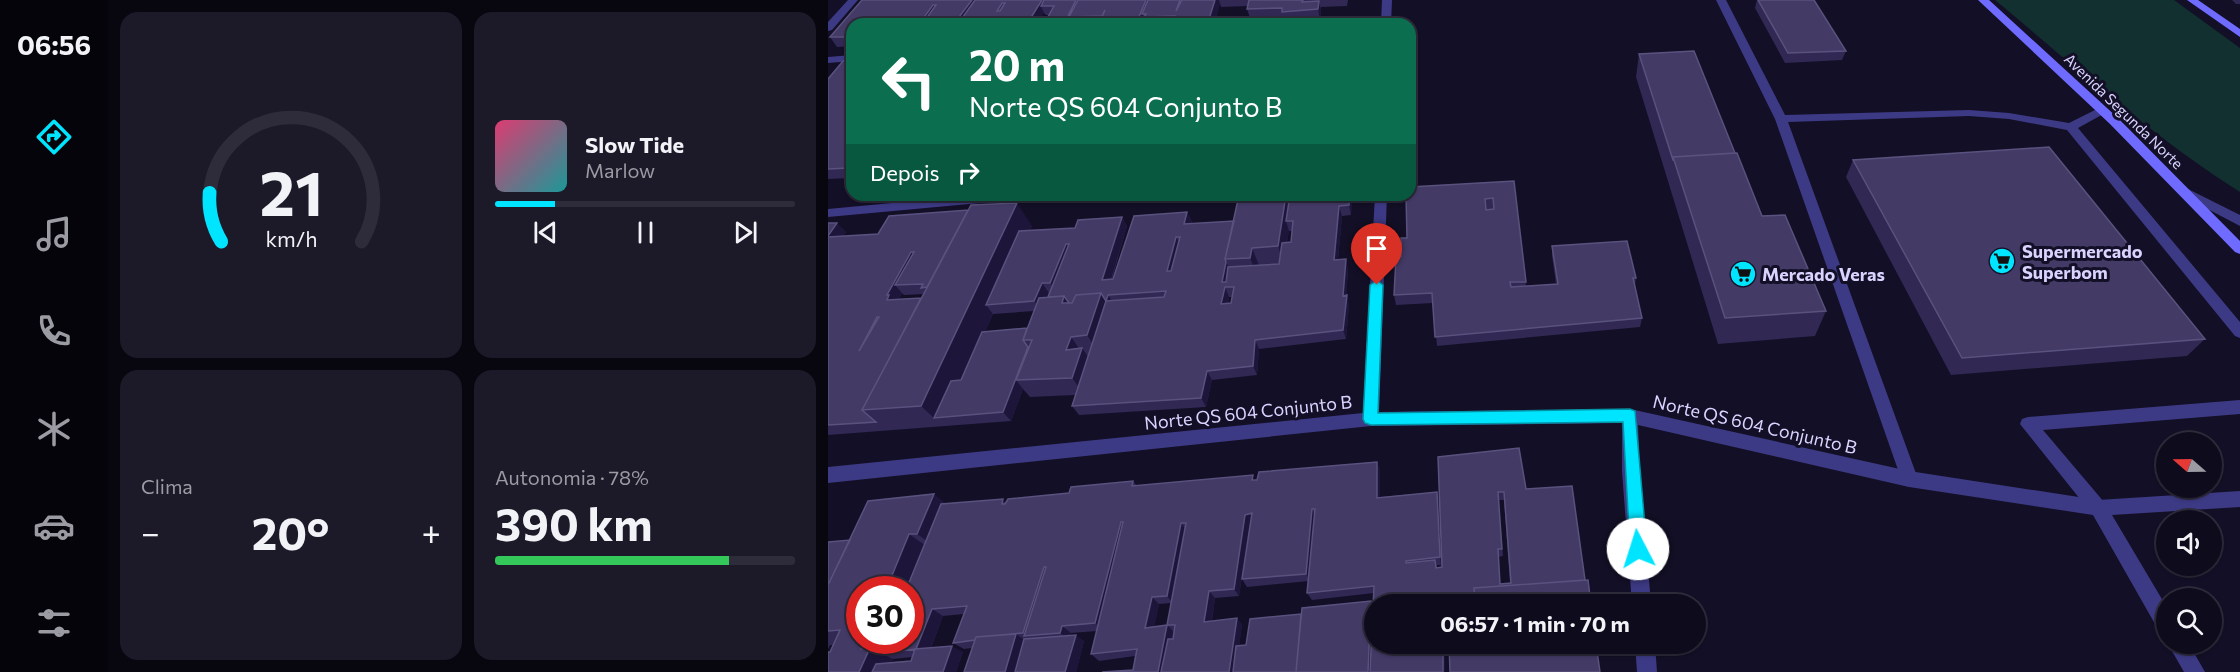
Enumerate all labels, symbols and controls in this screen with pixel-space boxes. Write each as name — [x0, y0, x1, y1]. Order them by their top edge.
text: 06:56 — [17, 28, 91, 61]
text: 20 m — [969, 38, 1065, 90]
icon: left — [870, 42, 948, 120]
street label: Avenida Segunda Norte — [2061, 50, 2187, 173]
text: Norte QS 604 Conjunto B — [969, 90, 1282, 123]
icon: directions — [33, 116, 75, 158]
text: Slow Tide — [585, 131, 684, 158]
text: 21 — [259, 153, 323, 229]
icon: right — [952, 156, 985, 189]
text: Marlow — [585, 158, 655, 182]
text: Depois — [870, 159, 940, 186]
icon: music — [33, 213, 75, 255]
icon: previous — [529, 216, 562, 249]
icon: pause — [629, 216, 662, 249]
icon: next — [729, 216, 762, 249]
pin — [1351, 223, 1402, 285]
text: km/h — [265, 225, 317, 251]
icon: arrive — [1360, 232, 1393, 265]
place label: Supermercado Superbom — [2022, 240, 2143, 283]
supermarket icon: Supermercado Superbom — [1987, 246, 2017, 276]
supermarket icon: Mercado Veras — [1728, 259, 1758, 289]
place label: Mercado Veras — [1762, 263, 1885, 285]
icon: phone — [33, 310, 75, 352]
street label: Norte QS 604 Conjunto B — [1143, 390, 1353, 434]
street label: Norte QS 604 Conjunto B — [1651, 390, 1859, 458]
icon: climate — [33, 408, 75, 450]
north arrow — [2156, 432, 2222, 498]
map controls — [2156, 432, 2222, 654]
text: Autonomia · 78% — [495, 465, 649, 489]
text: Clima — [141, 474, 193, 498]
text: 390 km — [495, 495, 653, 550]
text: 20° — [252, 504, 330, 559]
icon: car — [33, 505, 75, 547]
button: sound — [2156, 510, 2222, 576]
text: − — [141, 511, 160, 552]
text: + — [422, 511, 441, 552]
position arrow — [1606, 517, 1670, 581]
speed limit sign: 30 — [846, 576, 924, 654]
button: search — [2156, 588, 2222, 654]
icon: filters — [33, 602, 75, 644]
text: 06:57 · 1 min · 70 m — [1440, 610, 1630, 637]

